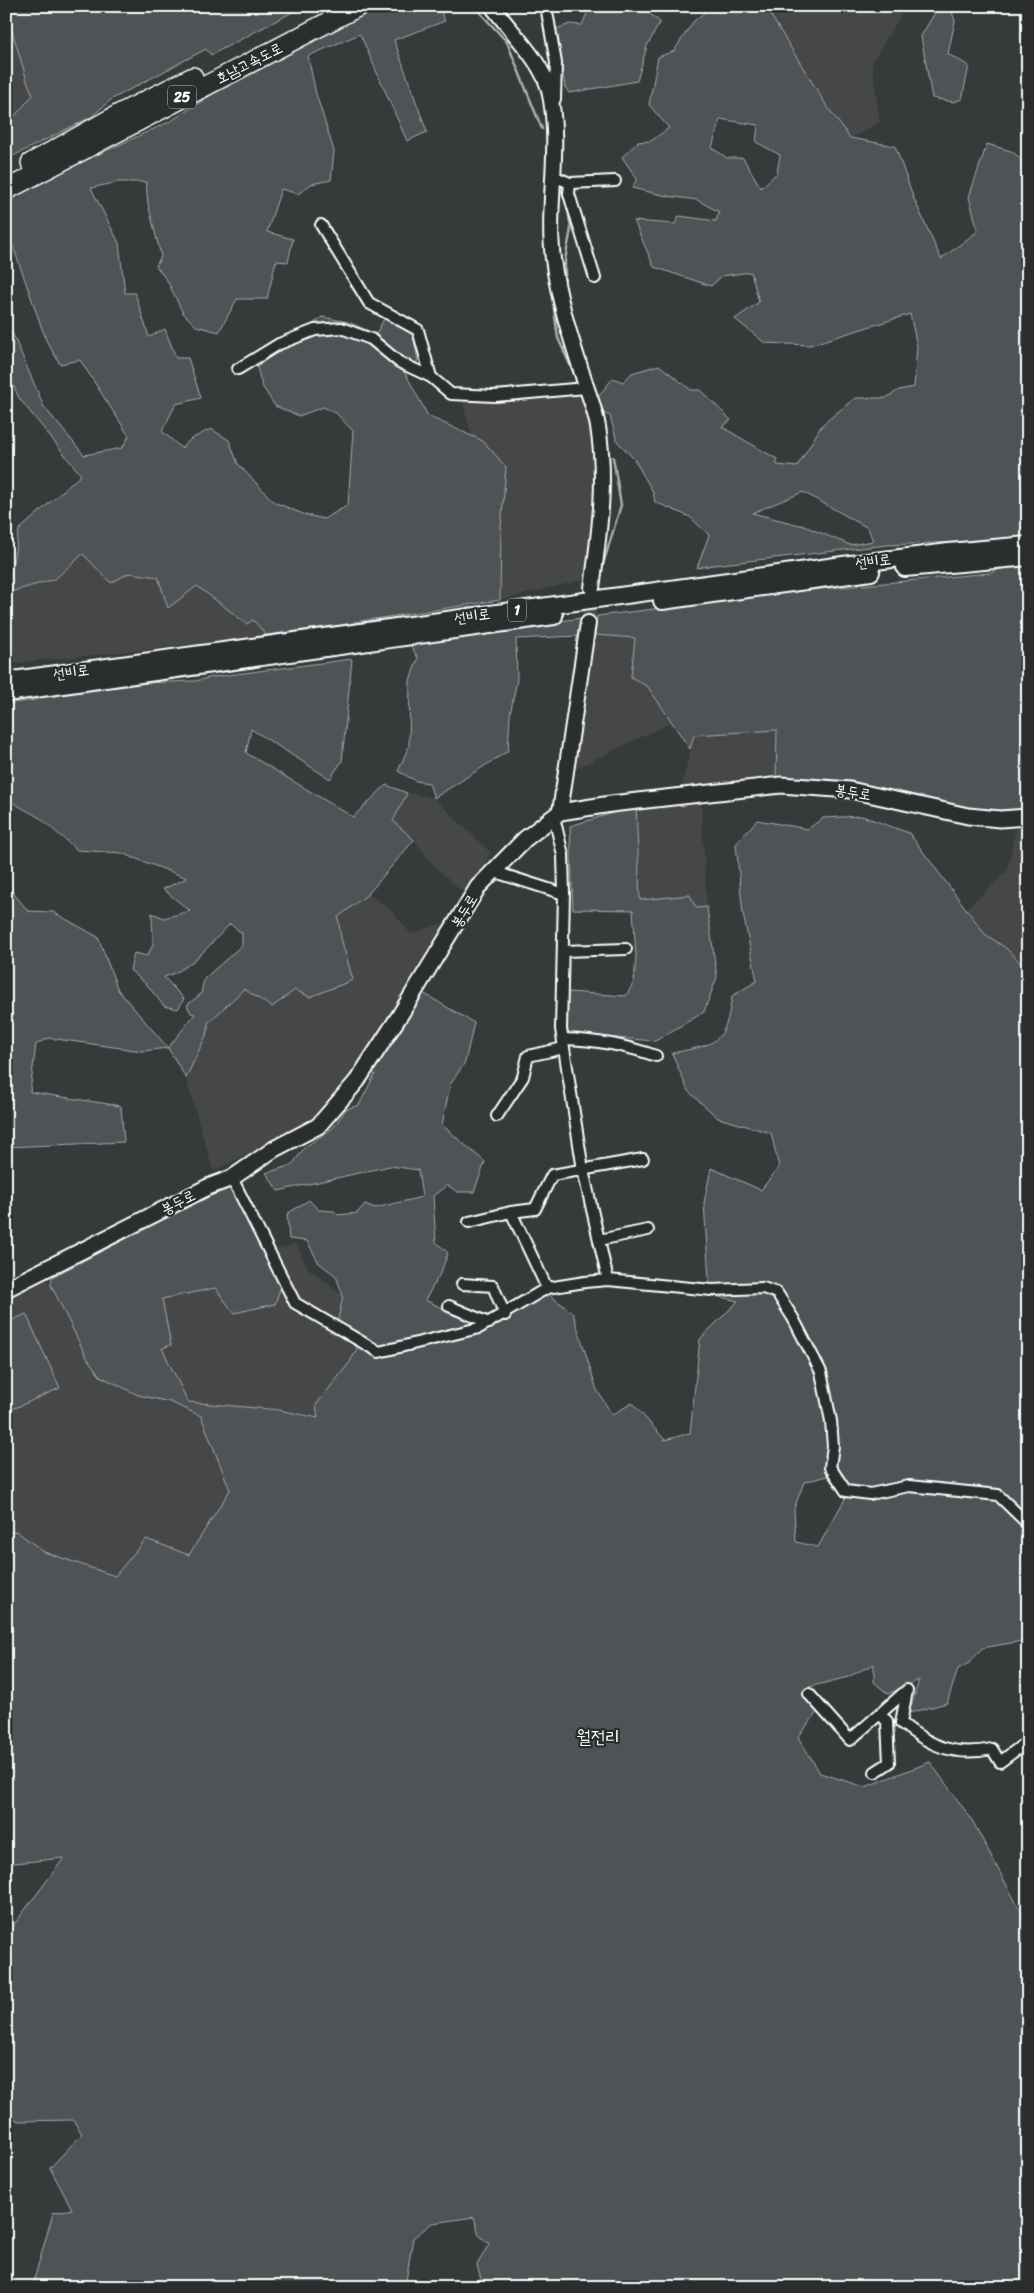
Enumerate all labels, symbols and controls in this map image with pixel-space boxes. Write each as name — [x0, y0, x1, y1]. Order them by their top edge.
street label: 호남고속도로 — [211, 35, 287, 91]
road number: 25 — [168, 85, 196, 108]
street label: 선비로 — [853, 546, 893, 576]
road number: 1 — [508, 598, 526, 622]
street label: 선비로 — [452, 601, 492, 631]
street label: 선비로 — [51, 657, 91, 687]
street label: 봉두로 — [833, 776, 873, 808]
street label: 봉두로 — [444, 889, 484, 933]
street label: 봉두로 — [156, 1182, 200, 1222]
district label: 월전리 — [576, 1721, 620, 1753]

